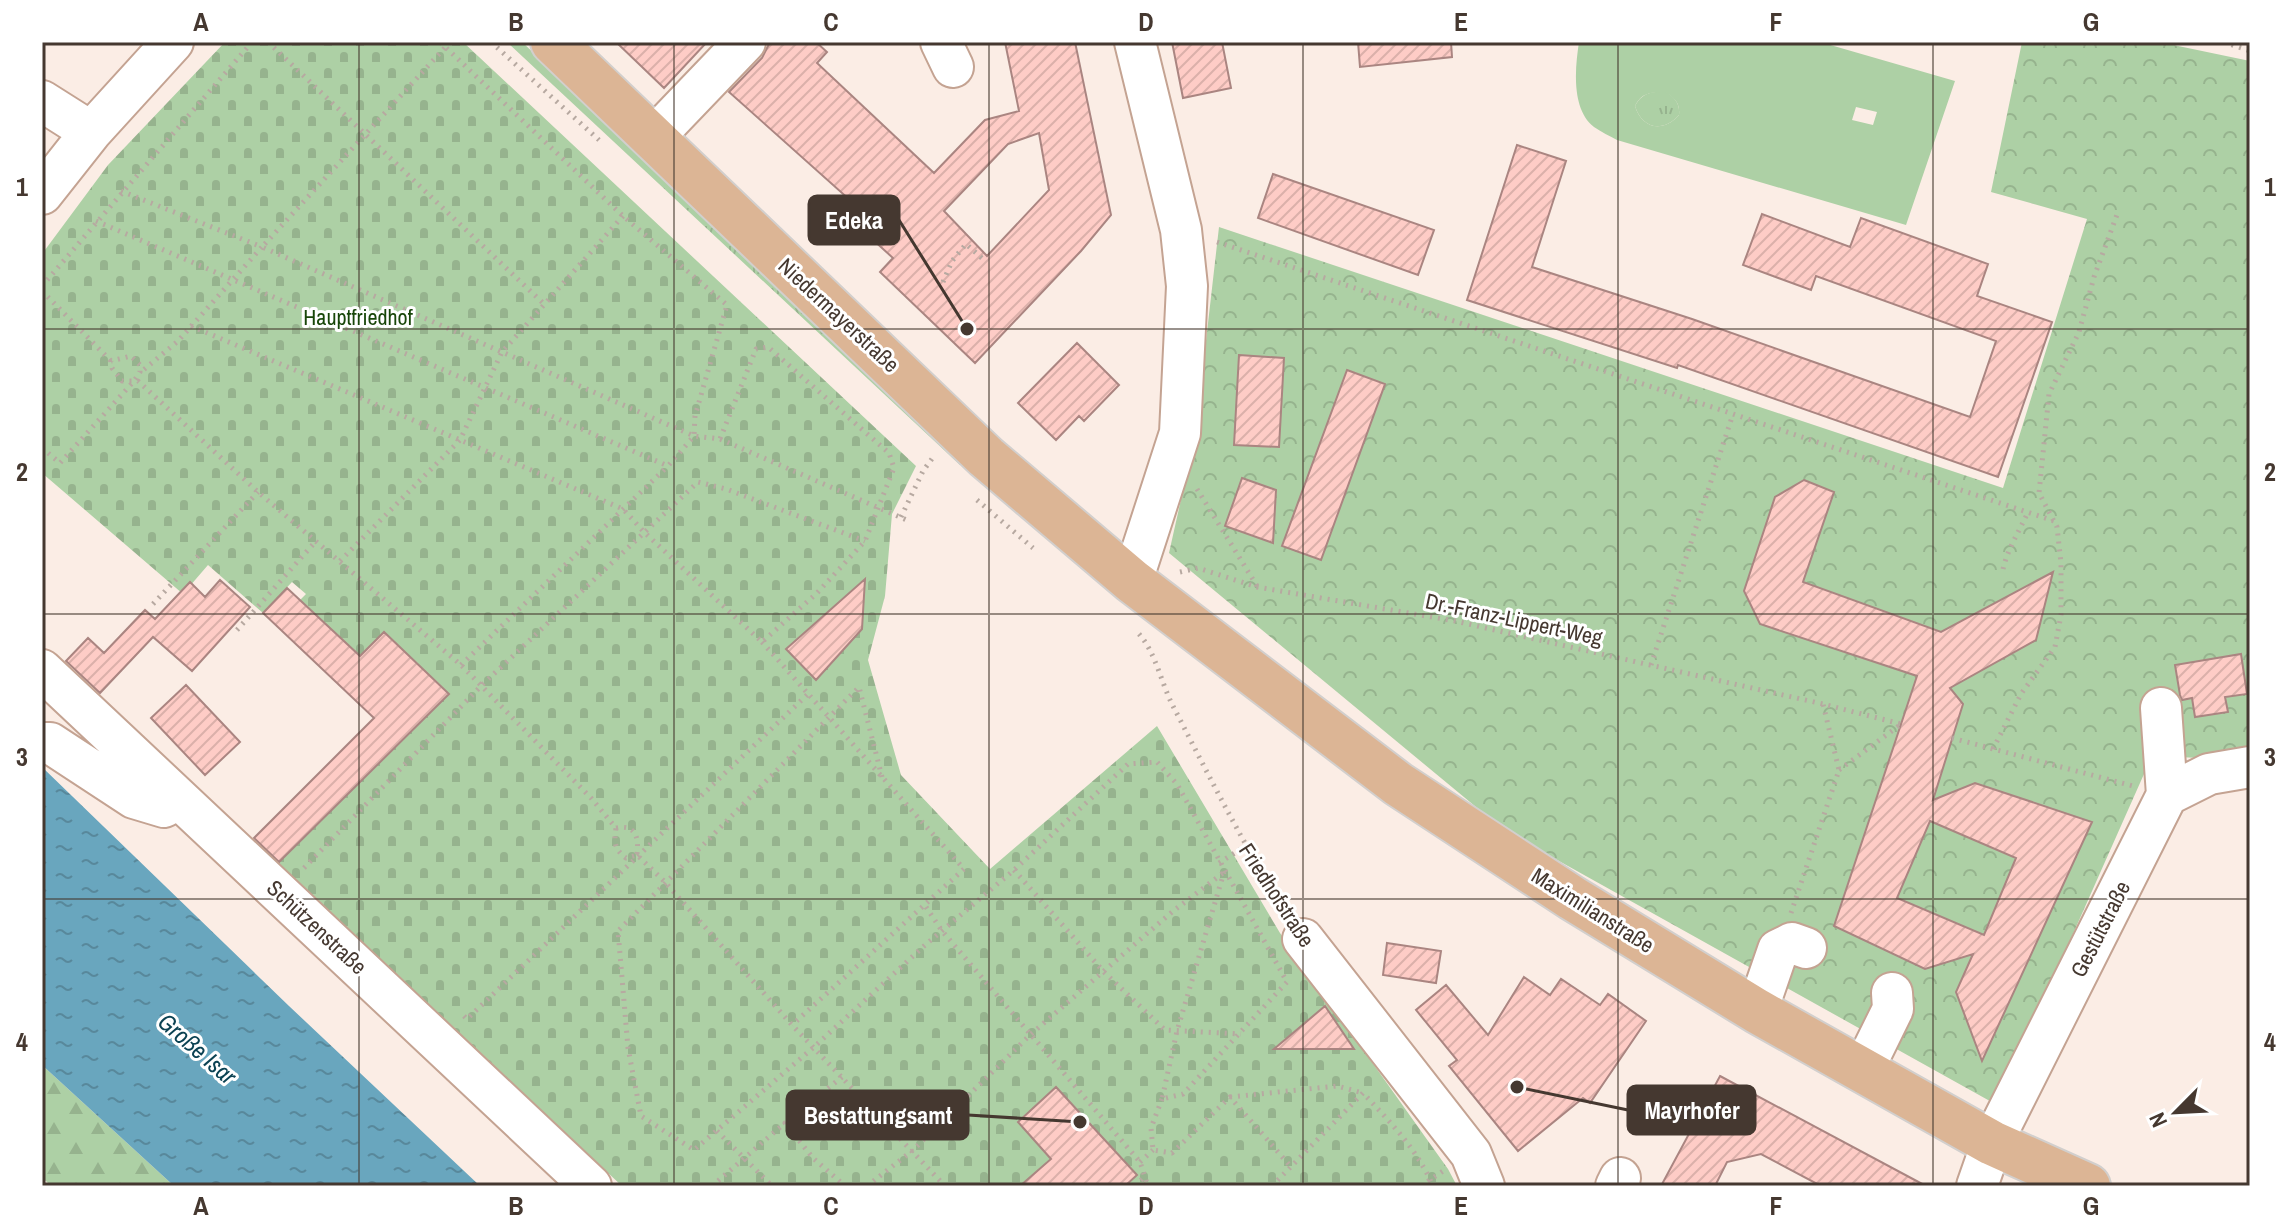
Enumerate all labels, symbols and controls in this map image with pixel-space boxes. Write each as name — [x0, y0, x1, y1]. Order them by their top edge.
text: A — [193, 4, 209, 39]
text: B — [508, 4, 524, 39]
text: C — [823, 4, 839, 39]
text: D — [1138, 4, 1154, 39]
text: E — [1454, 4, 1468, 39]
text: F — [1769, 4, 1783, 39]
text: G — [2083, 4, 2099, 39]
text: 1 — [16, 169, 28, 204]
text: 1 — [2264, 169, 2276, 204]
callout: Edeka — [809, 196, 899, 244]
text: Edeka — [825, 204, 883, 236]
street label: Niedermayerstraße — [772, 251, 906, 379]
park label: Hauptfriedhof — [303, 302, 414, 332]
text: 2 — [16, 454, 28, 489]
text: 2 — [2264, 454, 2276, 489]
street label: Dr.-Franz-Lippert-Weg — [1423, 586, 1605, 652]
text: 3 — [16, 739, 28, 774]
text: 3 — [2264, 739, 2276, 774]
street label: Friedhofstraße — [1232, 837, 1322, 953]
street label: Maximilianstraße — [1526, 860, 1660, 960]
street label: Schützenstraße — [261, 873, 373, 981]
street label: Gestütstraße — [2063, 876, 2137, 982]
water label: Große Isar — [152, 1005, 245, 1092]
text: 4 — [16, 1024, 28, 1059]
text: 4 — [2264, 1024, 2276, 1059]
north arrow — [2136, 1072, 2216, 1152]
callout: Mayrhofer — [1628, 1086, 1755, 1134]
callout: Bestattungsamt — [787, 1091, 968, 1139]
text: Mayrhofer — [1644, 1094, 1740, 1126]
text: Bestattungsamt — [804, 1099, 953, 1131]
text: N — [2141, 1108, 2174, 1132]
text: A — [193, 1188, 209, 1223]
text: B — [508, 1188, 524, 1223]
text: C — [823, 1188, 839, 1223]
text: D — [1138, 1188, 1154, 1223]
text: E — [1454, 1188, 1468, 1223]
text: F — [1769, 1188, 1783, 1223]
text: G — [2083, 1188, 2099, 1223]

